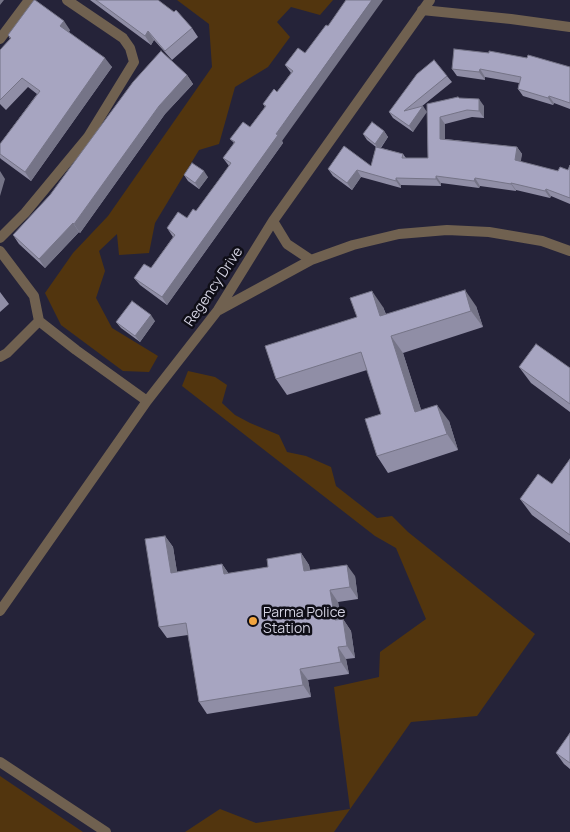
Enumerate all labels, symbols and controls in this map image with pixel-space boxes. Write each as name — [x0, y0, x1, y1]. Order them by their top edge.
street label: Regency Drive — [181, 244, 247, 330]
place label: Parma Police Station — [263, 605, 345, 638]
marker: Parma Police Station — [247, 615, 259, 627]

